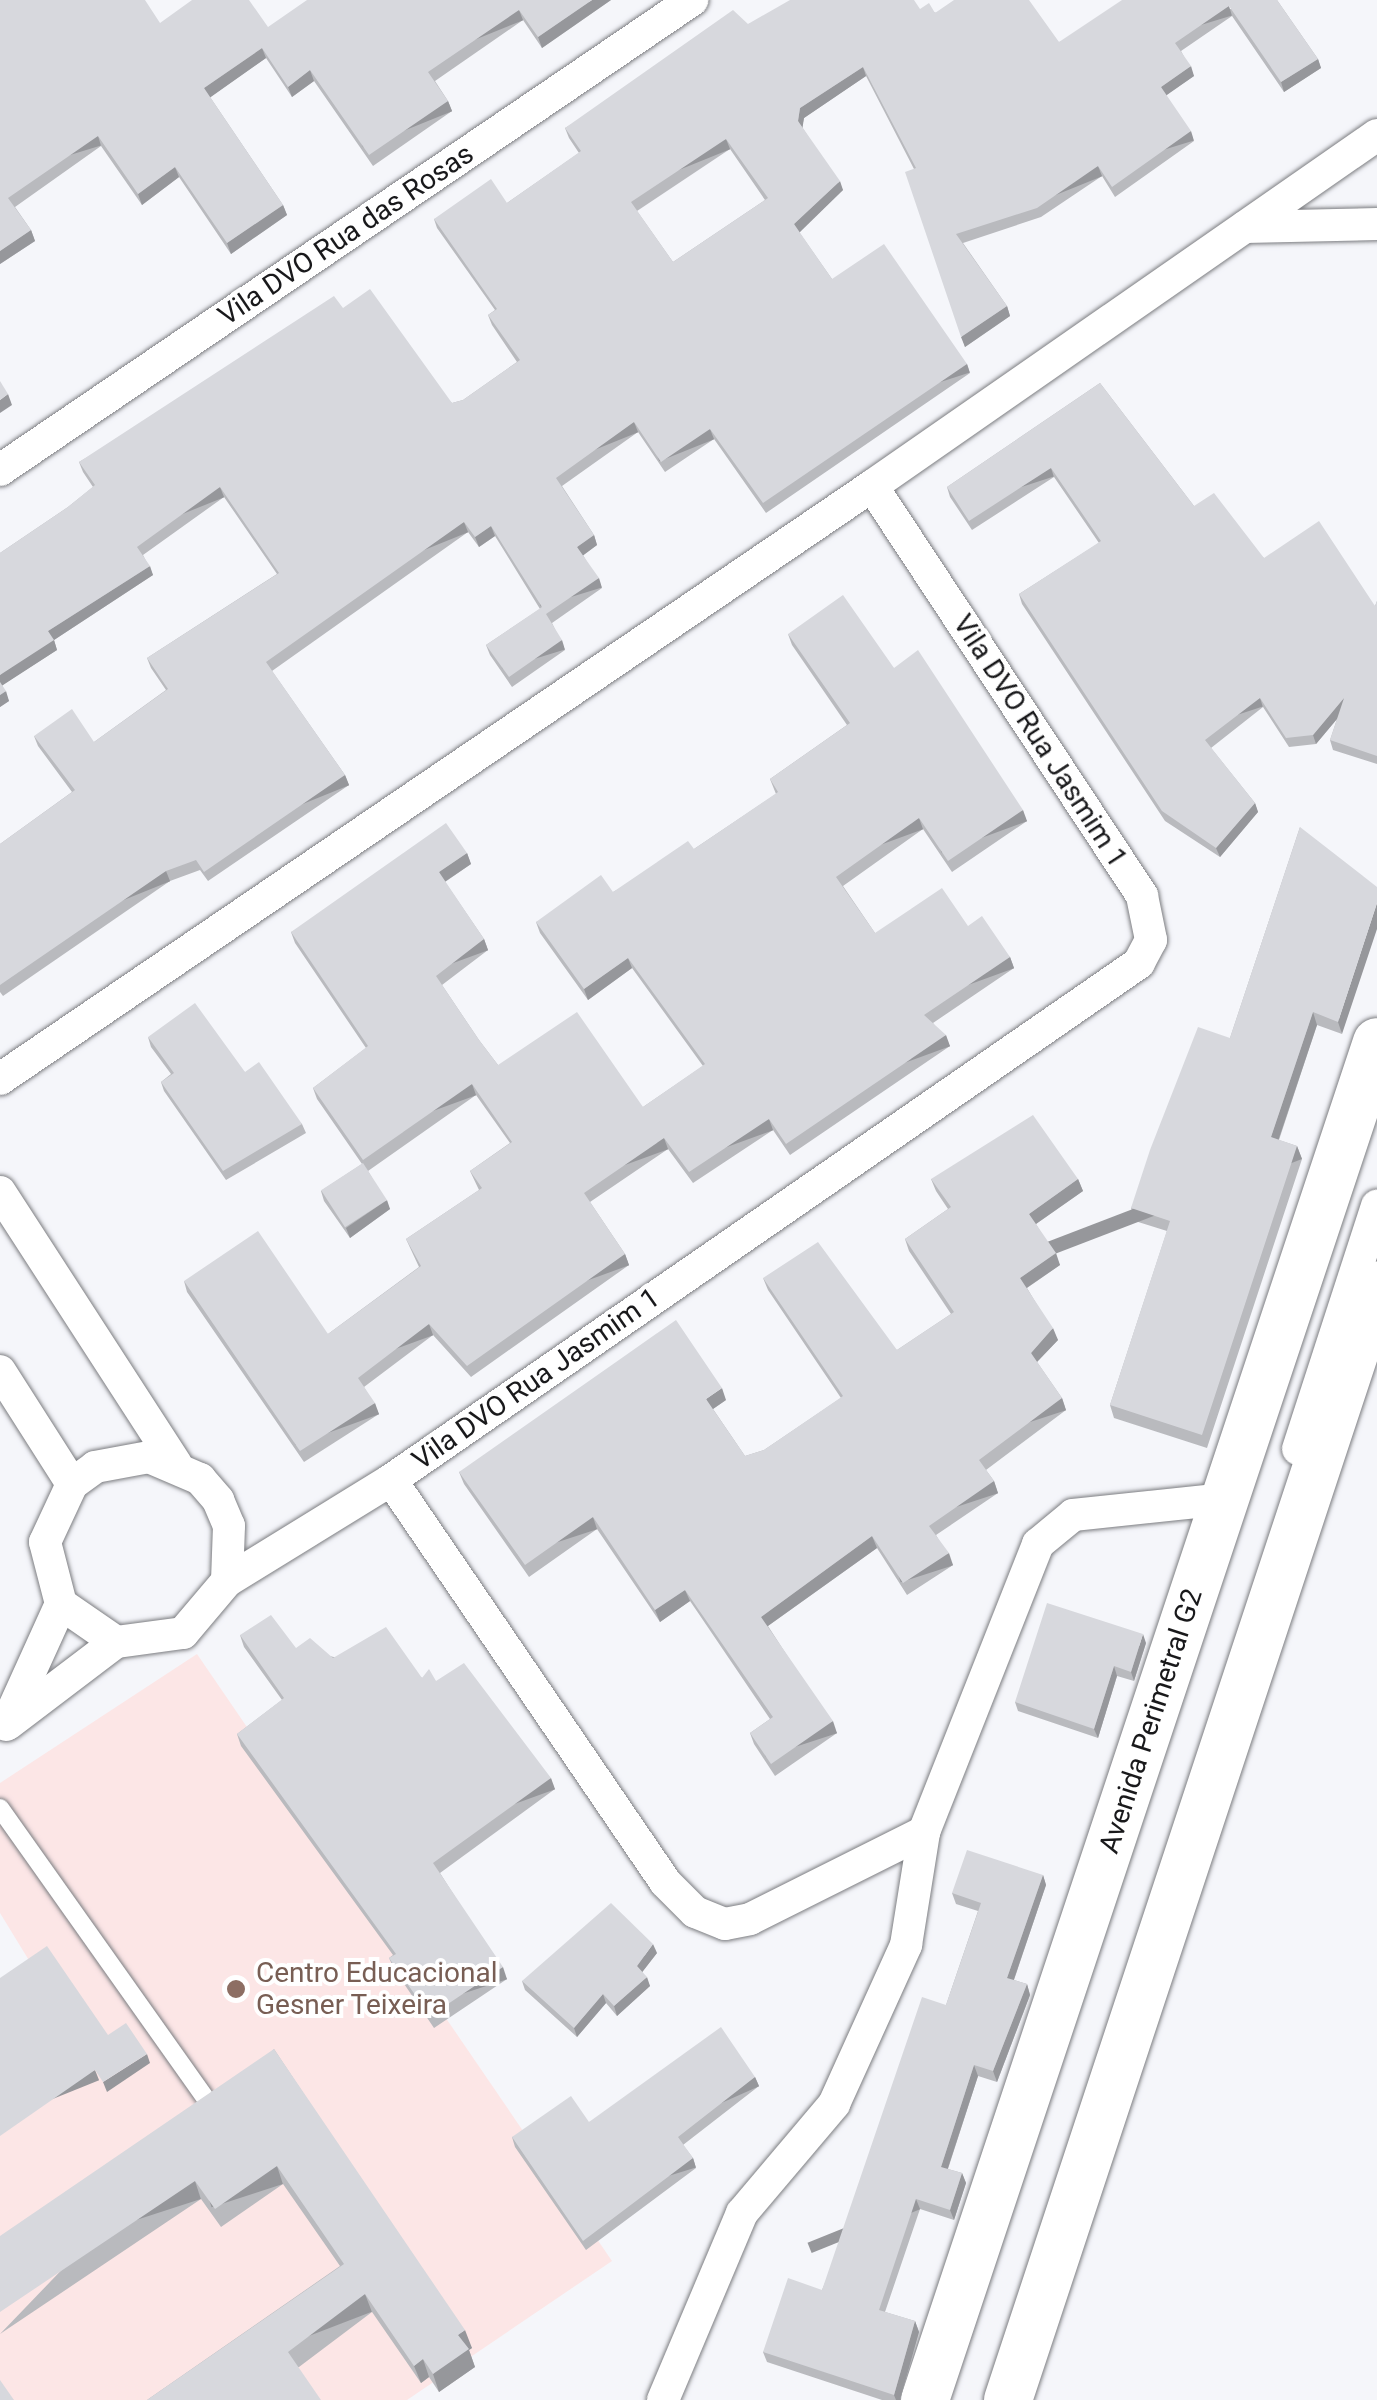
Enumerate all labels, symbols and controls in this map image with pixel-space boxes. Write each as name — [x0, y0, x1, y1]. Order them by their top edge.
street label: Vila DVO Rua das Rosas — [212, 137, 480, 333]
street label: Vila DVO Rua Jasmim 1 — [946, 609, 1134, 873]
street label: Vila DVO Rua Jasmim 1 — [406, 1281, 666, 1477]
street label: Avenida Perimetral G2 — [1092, 1585, 1210, 1857]
place label: Centro Educacional Gesner Teixeira — [256, 1956, 498, 2022]
marker: Centro Educacional Gesner Teixeira — [225, 1978, 247, 2000]

